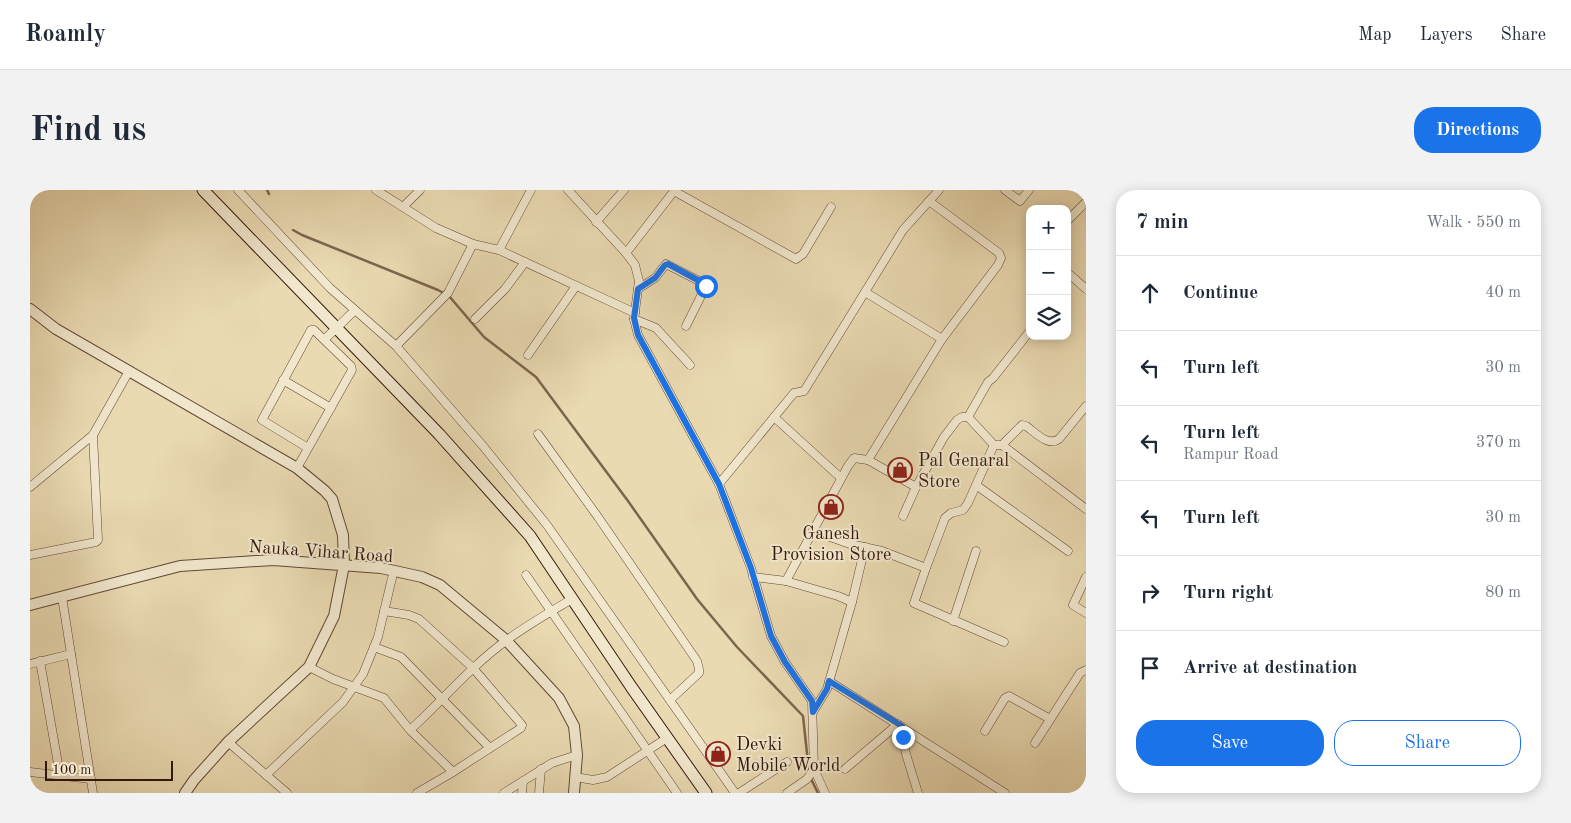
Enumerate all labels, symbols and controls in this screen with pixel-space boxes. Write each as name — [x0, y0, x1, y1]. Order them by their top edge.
text: Roamly — [25, 23, 106, 47]
text: Map — [1358, 26, 1392, 44]
text: Layers — [1420, 26, 1472, 44]
text: Share — [1500, 26, 1546, 44]
button: Directions — [1414, 107, 1541, 153]
text: Find us — [30, 113, 146, 148]
map controls — [1026, 205, 1071, 340]
button: + — [1026, 205, 1071, 250]
text: 7 min — [1136, 212, 1189, 233]
text: Walk · 550 m — [1426, 215, 1521, 231]
button: − — [1026, 250, 1071, 295]
route start — [695, 275, 718, 298]
icon: ahead — [1136, 279, 1164, 307]
text: Continue — [1183, 284, 1258, 303]
text: 40 m — [1485, 285, 1521, 301]
button: layers — [1026, 295, 1071, 340]
icon: left — [1136, 354, 1164, 382]
text: Turn left — [1183, 359, 1260, 378]
text: 30 m — [1485, 360, 1521, 376]
text: Turn left — [1183, 424, 1260, 443]
icon: left — [1136, 429, 1164, 457]
text: 370 m — [1476, 435, 1521, 451]
text: Rampur Road — [1183, 447, 1279, 463]
place label: Pal Genaral Store — [918, 452, 1009, 491]
shop icon: Pal Genaral Store — [887, 457, 913, 483]
shop icon: Ganesh Provision Store — [818, 494, 844, 520]
icon: left — [1136, 504, 1164, 532]
text: Turn left — [1183, 509, 1260, 528]
text: 30 m — [1485, 510, 1521, 526]
place label: Ganesh Provision Store — [771, 525, 891, 564]
street label: Nauka Vihar Road — [248, 538, 394, 566]
icon: right — [1136, 579, 1164, 607]
text: Turn right — [1183, 584, 1273, 603]
text: 80 m — [1485, 585, 1521, 601]
icon: arrive — [1136, 654, 1164, 682]
text: Arrive at destination — [1183, 659, 1357, 678]
button: Save — [1136, 720, 1324, 766]
button: Share — [1334, 720, 1521, 766]
route end — [892, 726, 915, 749]
place label: Devki Mobile World — [736, 736, 840, 775]
shop icon: Devki Mobile World — [705, 741, 731, 767]
scale bar — [45, 758, 172, 781]
text: 100 m — [52, 763, 91, 777]

